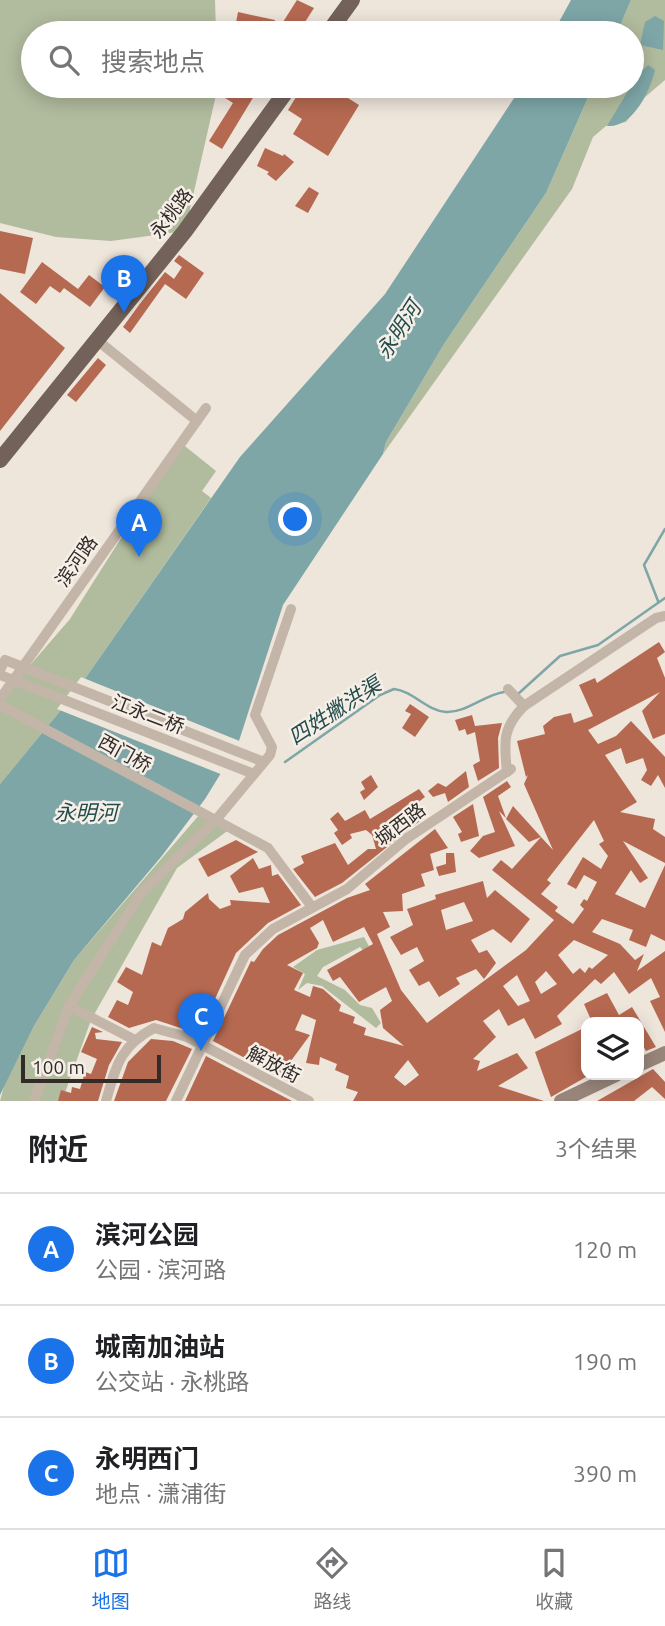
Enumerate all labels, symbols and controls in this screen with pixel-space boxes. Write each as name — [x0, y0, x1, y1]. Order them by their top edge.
search box — [21, 21, 644, 98]
icon: search — [45, 41, 83, 79]
text: 搜索地点 — [101, 47, 205, 76]
street label: 永桃路 — [145, 184, 197, 242]
pin: B — [101, 255, 147, 313]
water label: 永明河 — [371, 293, 428, 362]
pin: A — [116, 499, 162, 557]
your location — [278, 502, 312, 536]
street label: 滨河路 — [51, 531, 101, 591]
water label: 四姓撇洪渠 — [284, 670, 388, 749]
street label: 江永二桥 — [109, 690, 187, 738]
street label: 西门桥 — [95, 730, 155, 776]
street label: 城西路 — [371, 798, 429, 850]
water label: 永明河 — [55, 800, 121, 824]
pin: C — [178, 993, 224, 1051]
map controls — [581, 1017, 644, 1080]
button: layers — [581, 1017, 644, 1080]
street label: 解放街 — [244, 1041, 304, 1087]
scale bar — [21, 1052, 161, 1084]
text: 100 m — [32, 1056, 85, 1078]
text: 附近 — [28, 1132, 88, 1166]
text: 3个结果 — [555, 1136, 637, 1161]
text: 滨河公园 — [95, 1220, 199, 1249]
text: A — [43, 1237, 59, 1262]
text: 120 m — [573, 1237, 637, 1262]
text: 公园 · 滨河路 — [95, 1257, 226, 1282]
text: 城南加油站 — [95, 1332, 225, 1361]
text: B — [43, 1349, 59, 1374]
text: 190 m — [573, 1349, 637, 1374]
text: 公交站 · 永桃路 — [95, 1369, 249, 1394]
text: 永明西门 — [95, 1444, 199, 1473]
text: C — [44, 1461, 58, 1486]
text: 390 m — [573, 1461, 637, 1486]
text: 地点 · 潇浦街 — [95, 1481, 226, 1506]
tab: 地图 — [92, 1544, 130, 1613]
tab: 路线 — [313, 1544, 351, 1613]
tab: 收藏 — [535, 1544, 573, 1613]

